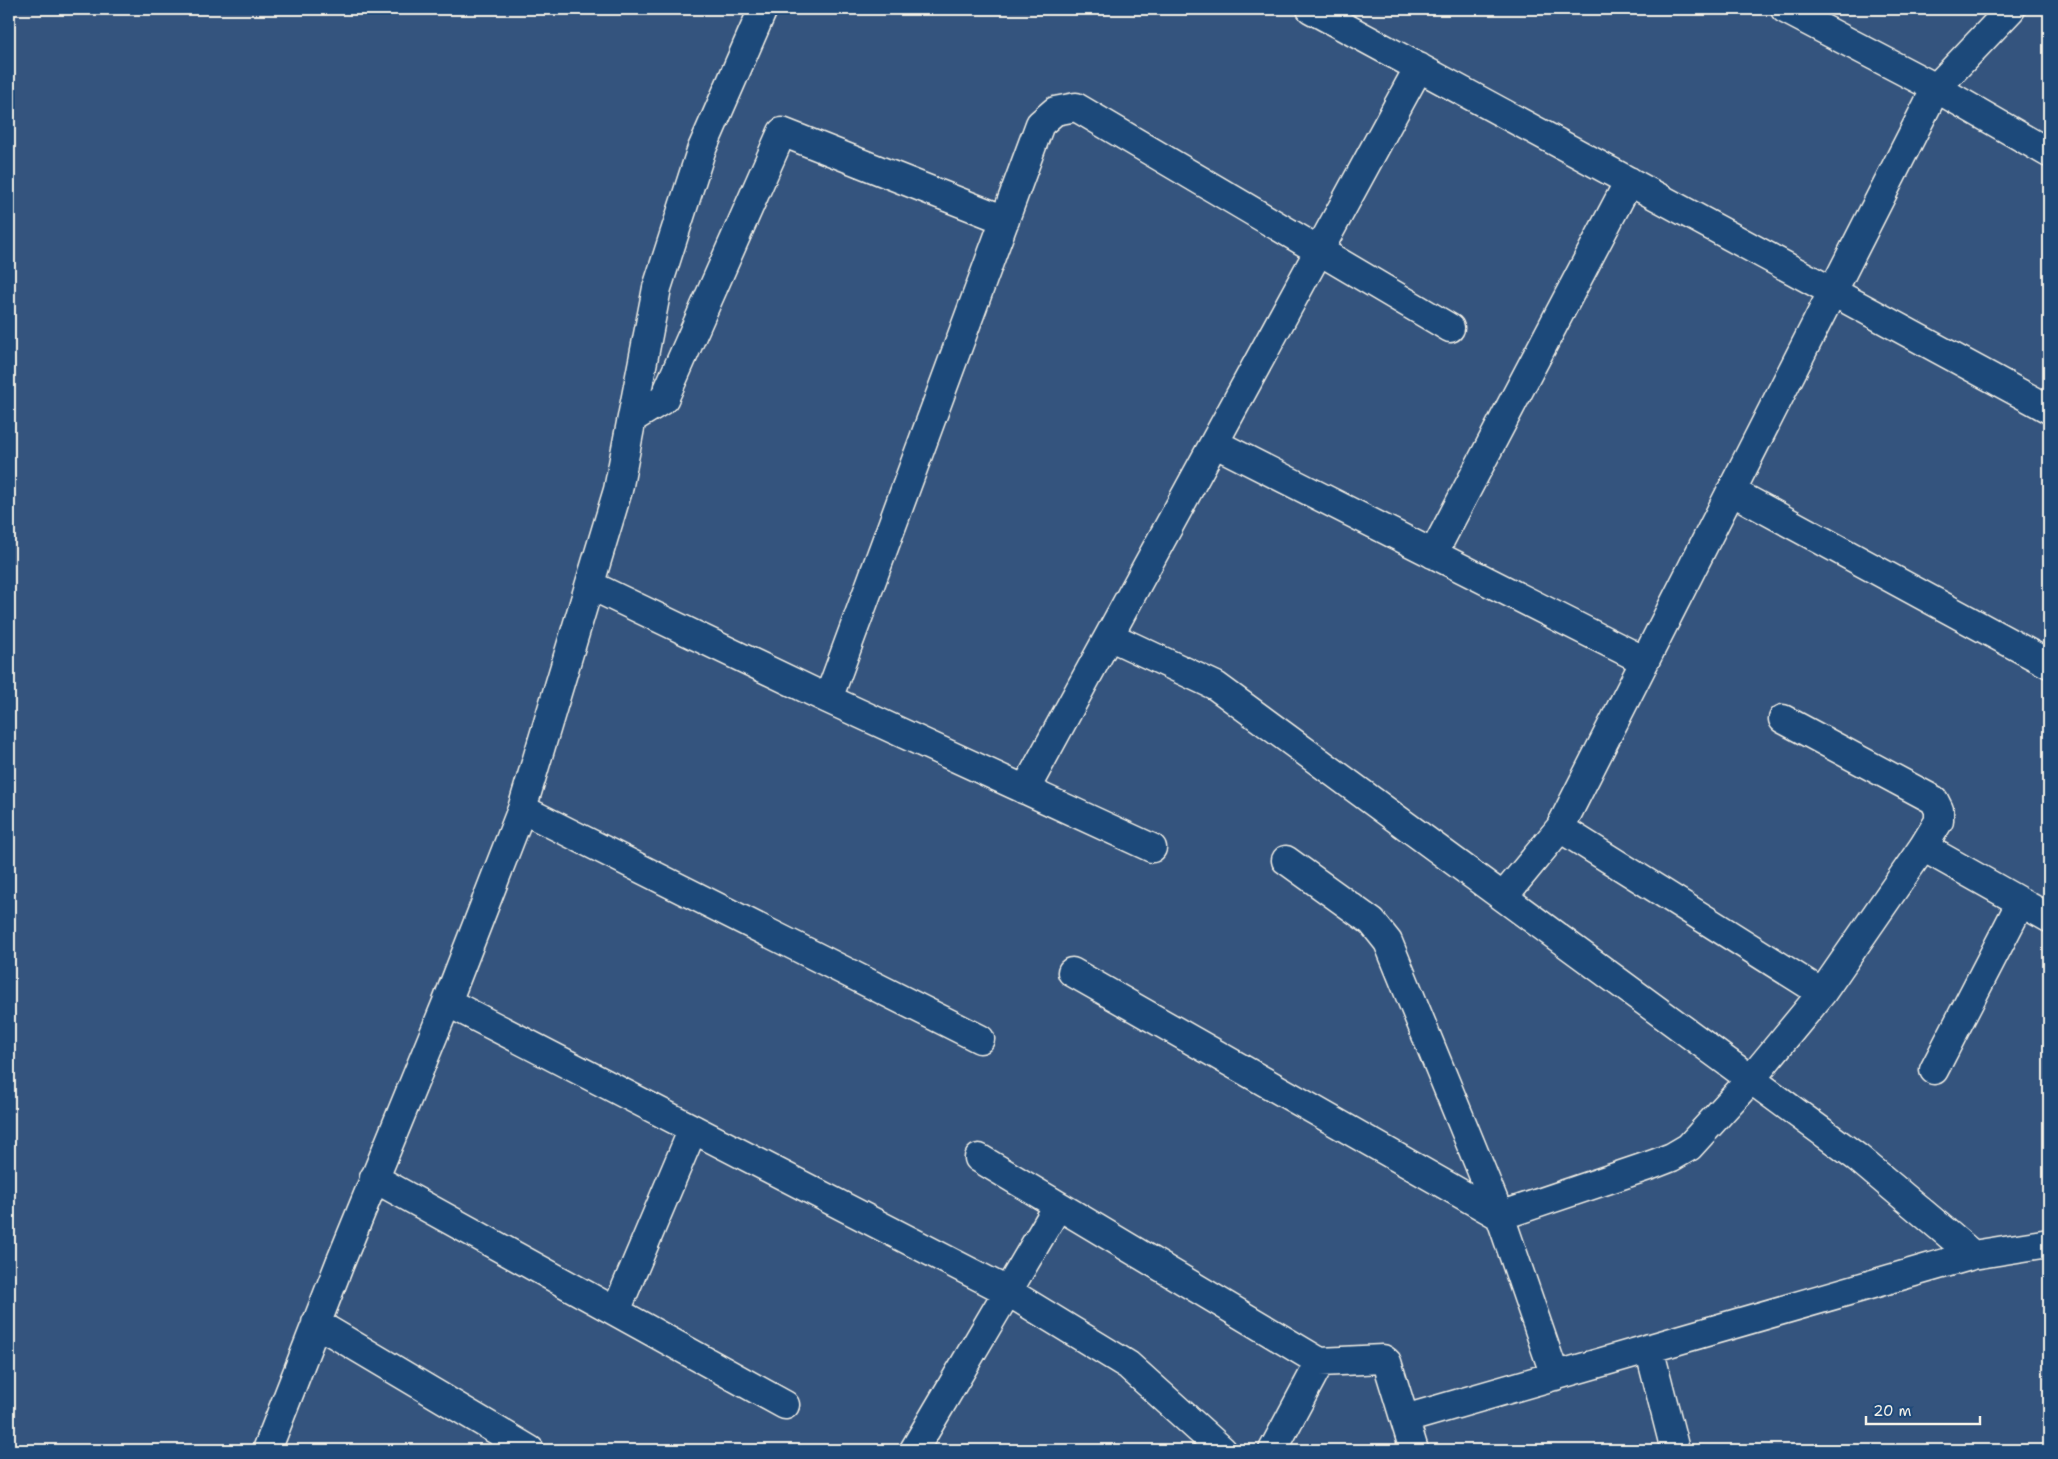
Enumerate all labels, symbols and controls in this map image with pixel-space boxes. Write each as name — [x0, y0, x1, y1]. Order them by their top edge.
scale bar — [1866, 1394, 1979, 1426]
text: 20 m — [1873, 1401, 1912, 1421]

